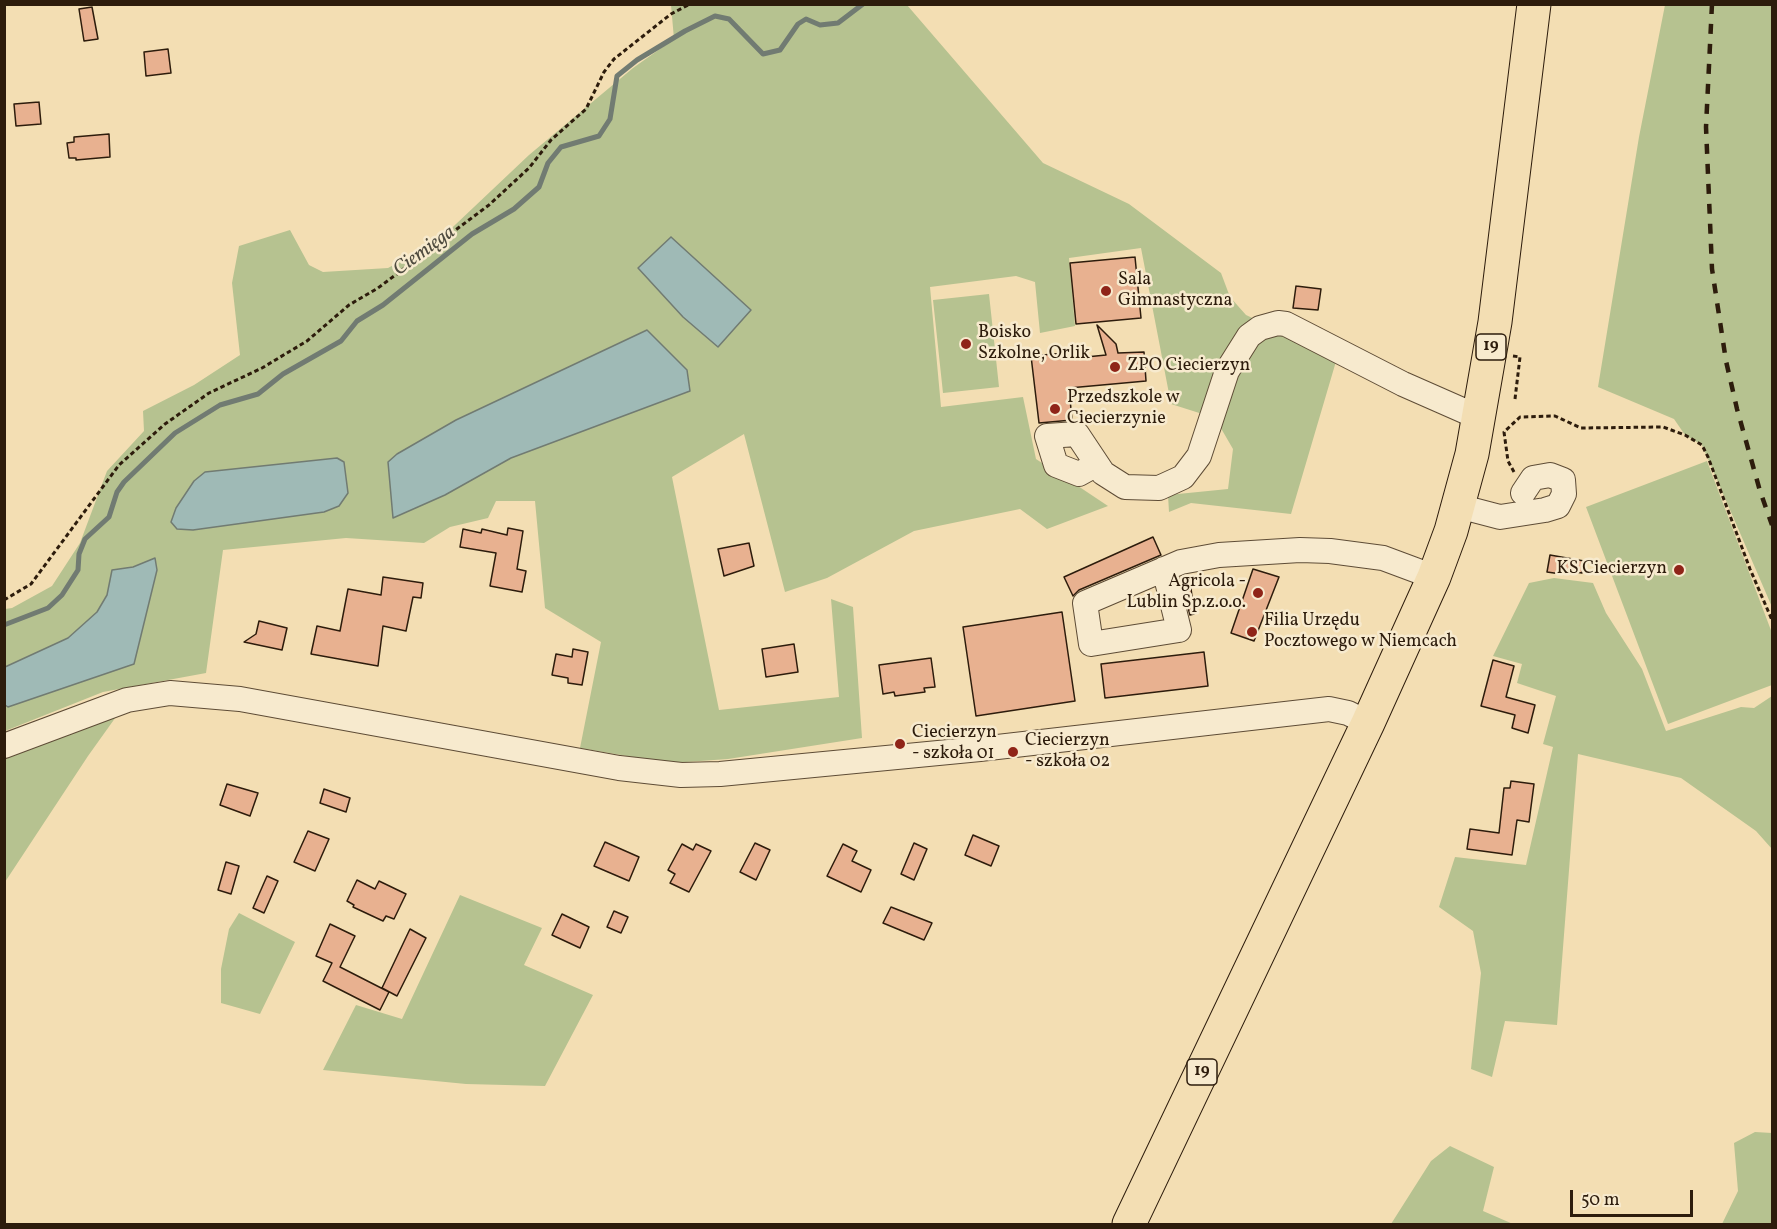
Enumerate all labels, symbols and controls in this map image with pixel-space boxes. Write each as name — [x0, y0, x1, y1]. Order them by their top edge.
water label: Ciemięga — [389, 221, 461, 283]
place label: Sala Gimnastyczna — [1118, 270, 1233, 312]
marker: Sala Gimnastyczna — [1099, 284, 1113, 298]
place label: Boisko Szkolne, Orlik — [978, 323, 1090, 366]
road number: 19 — [1476, 334, 1506, 360]
marker: Boisko Szkolne, Orlik — [959, 337, 973, 351]
place label: ZPO Ciecierzyn — [1127, 356, 1250, 378]
marker: ZPO Ciecierzyn — [1108, 360, 1122, 374]
place label: Przedszkole w Ciecierzynie — [1067, 388, 1180, 430]
marker: Przedszkole w Ciecierzynie — [1048, 402, 1062, 416]
place label: KS Ciecierzyn — [1557, 559, 1667, 581]
marker: KS Ciecierzyn — [1672, 563, 1686, 577]
place label: Agricola - Lublin Sp.z.o.o. — [1126, 572, 1246, 614]
marker: Agricola - Lublin Sp.z.o.o. — [1251, 586, 1265, 600]
place label: Filia Urzędu Pocztowego w Niemcach — [1264, 611, 1457, 654]
marker: Filia Urzędu Pocztowego w Niemcach — [1245, 625, 1259, 639]
place label: Ciecierzyn - szkoła 01 — [912, 723, 997, 766]
place label: Ciecierzyn - szkoła 02 — [1025, 731, 1110, 774]
marker: Ciecierzyn - szkoła 01 — [893, 737, 907, 751]
marker: Ciecierzyn - szkoła 02 — [1006, 745, 1020, 759]
road number: 19 — [1187, 1059, 1217, 1085]
scale bar — [1573, 1178, 1696, 1216]
text: 50 m — [1581, 1188, 1620, 1213]

